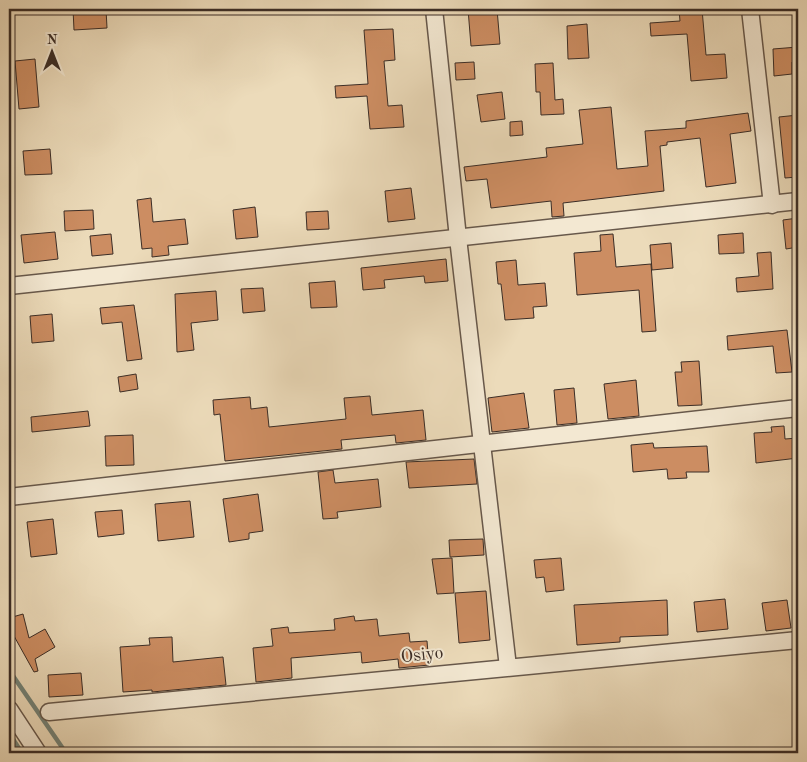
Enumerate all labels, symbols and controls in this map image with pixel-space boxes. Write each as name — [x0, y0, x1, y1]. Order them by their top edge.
north arrow — [28, 28, 78, 78]
text: N — [47, 33, 58, 47]
street label: Osiyo — [400, 644, 444, 666]

